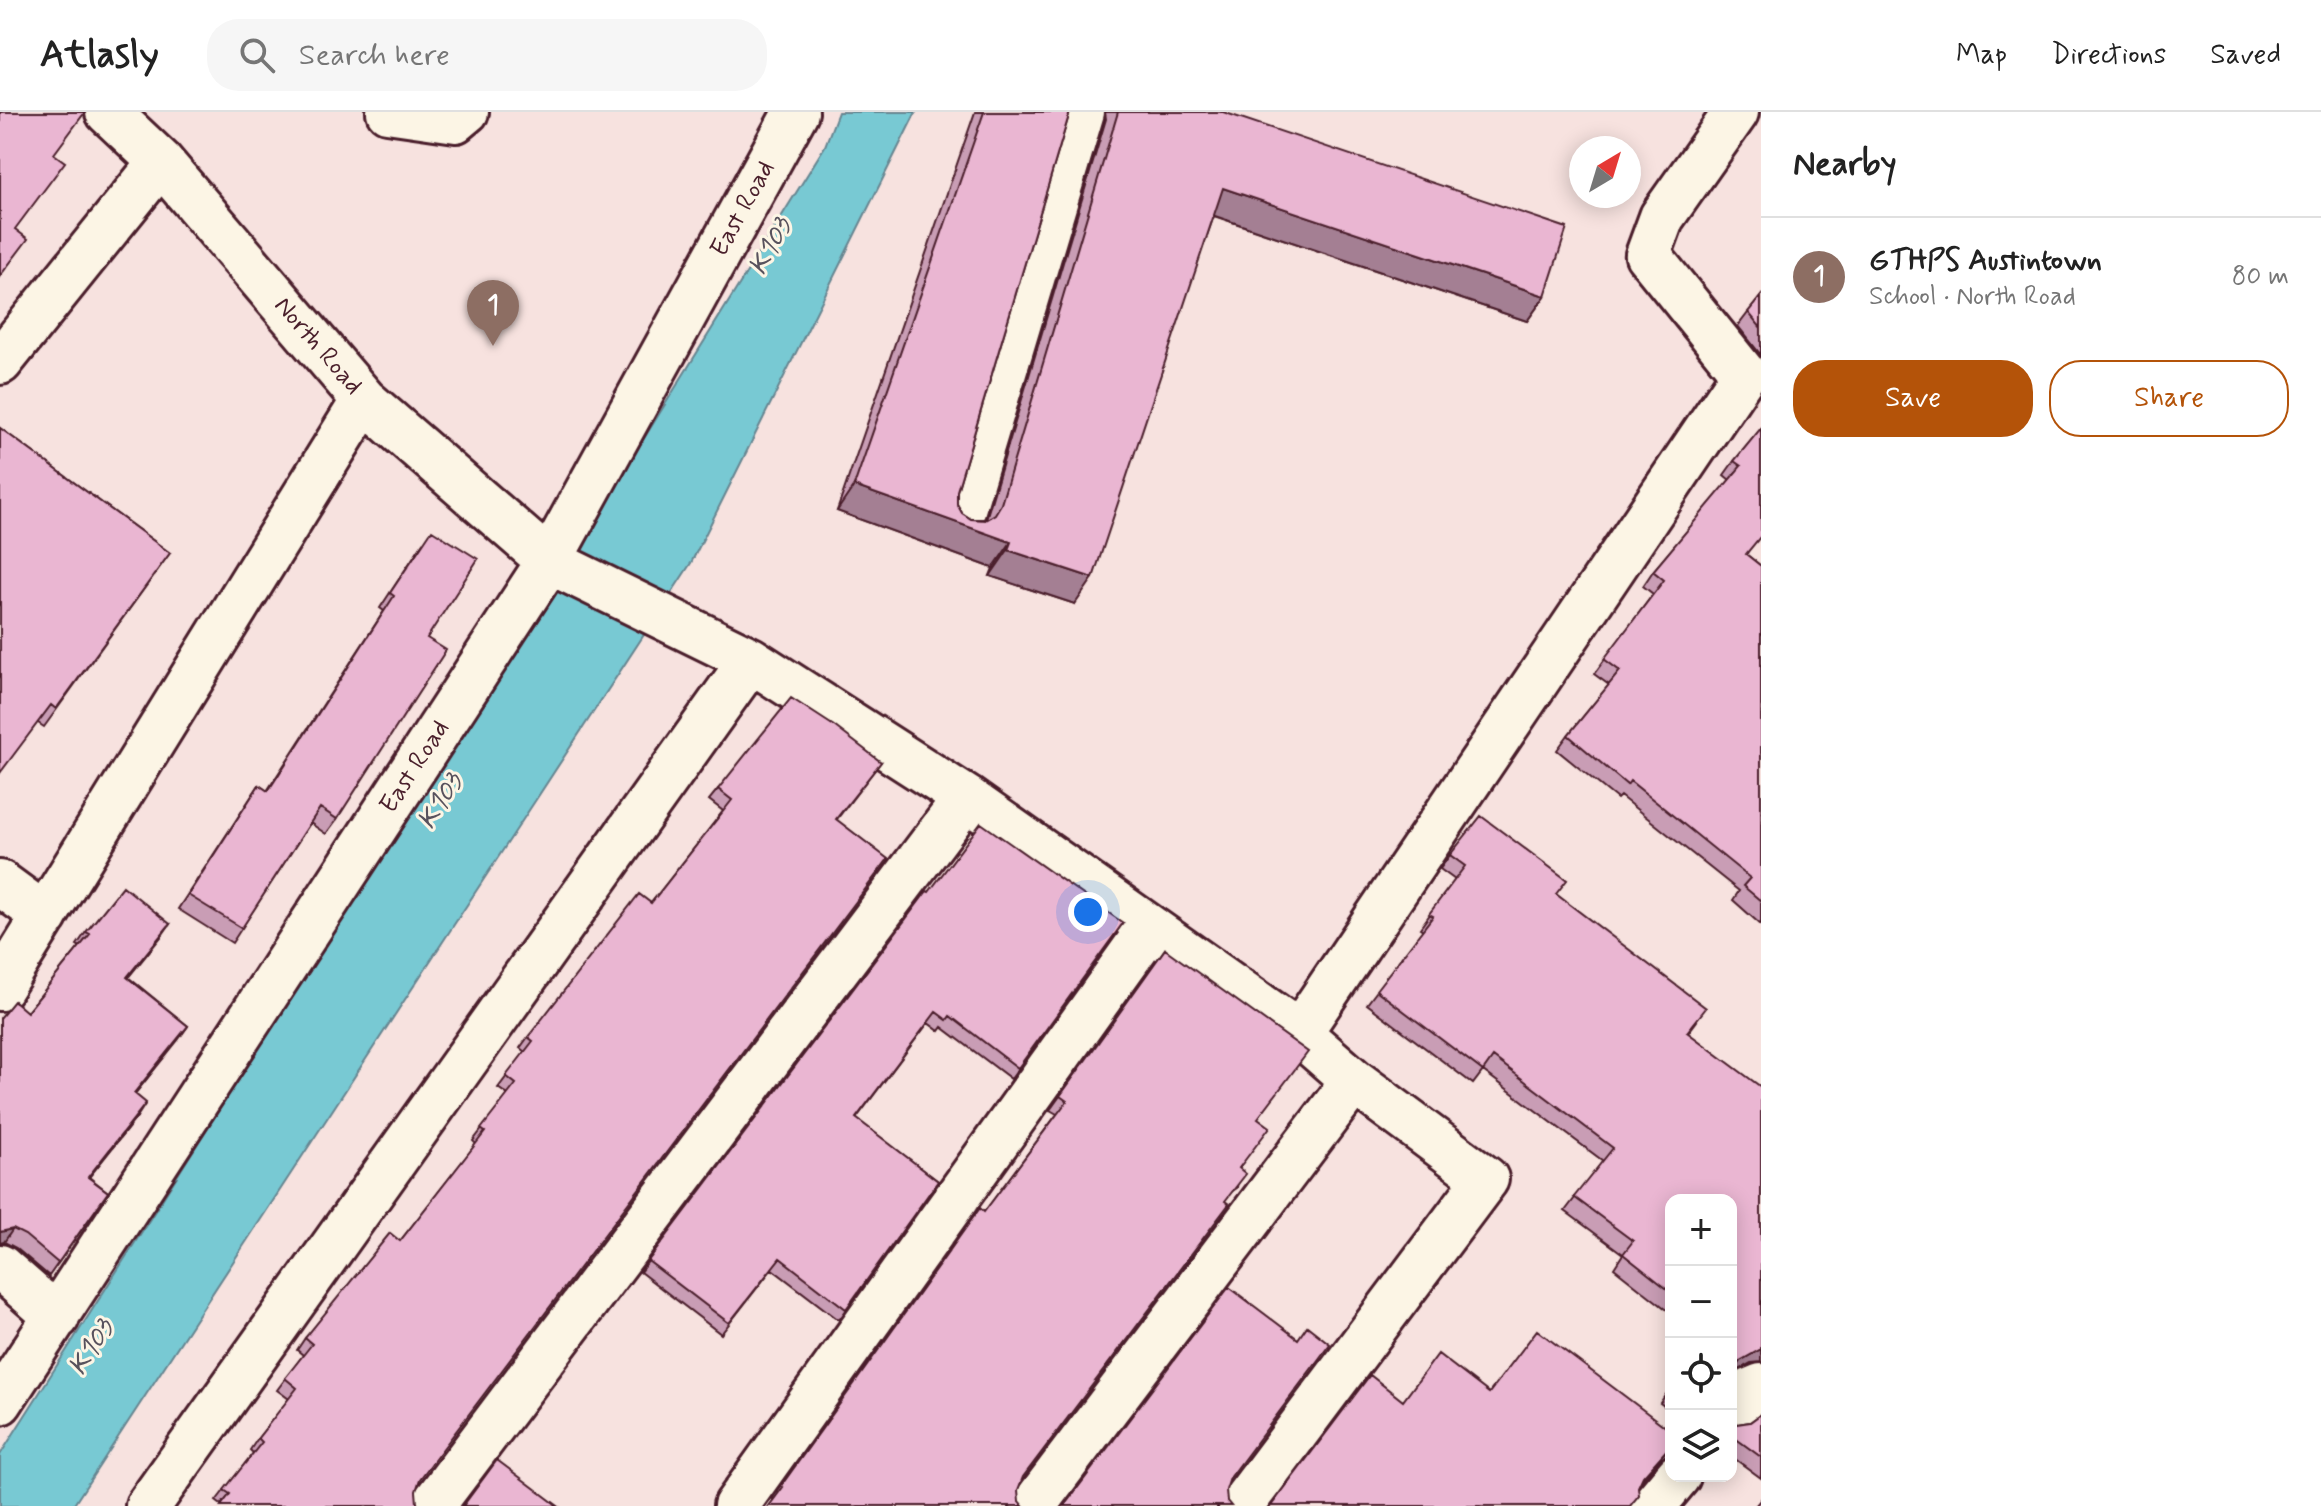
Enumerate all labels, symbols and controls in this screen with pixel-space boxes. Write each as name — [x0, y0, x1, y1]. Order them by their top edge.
search box — [207, 19, 767, 91]
text: Atlasly — [40, 31, 159, 80]
icon: search — [235, 33, 279, 77]
text: Search here — [299, 36, 450, 75]
text: Map — [1956, 37, 2007, 74]
text: Directions — [2051, 37, 2166, 74]
text: Saved — [2210, 37, 2281, 74]
north arrow — [1569, 136, 1641, 208]
text: Nearby — [1793, 142, 1897, 187]
street label: East Road — [703, 155, 783, 263]
water label: K103 — [740, 211, 802, 282]
text: GTHPS Austintown — [1869, 241, 2102, 280]
text: 1 — [1813, 260, 1825, 294]
text: 80 m — [2232, 260, 2289, 294]
pin: 1 — [467, 280, 519, 346]
text: School · North Road — [1869, 280, 2076, 314]
street label: North Road — [266, 290, 370, 402]
button: Save — [1793, 360, 2033, 437]
button: Share — [2049, 360, 2289, 437]
street label: East Road — [372, 714, 458, 820]
water label: K103 — [409, 766, 474, 837]
your location — [1068, 892, 1108, 932]
map controls — [1665, 1194, 1737, 1482]
button: + — [1665, 1194, 1737, 1266]
button: − — [1665, 1266, 1737, 1338]
water label: K103 — [60, 1312, 125, 1383]
button: locate — [1665, 1338, 1737, 1410]
button: layers — [1665, 1410, 1737, 1482]

